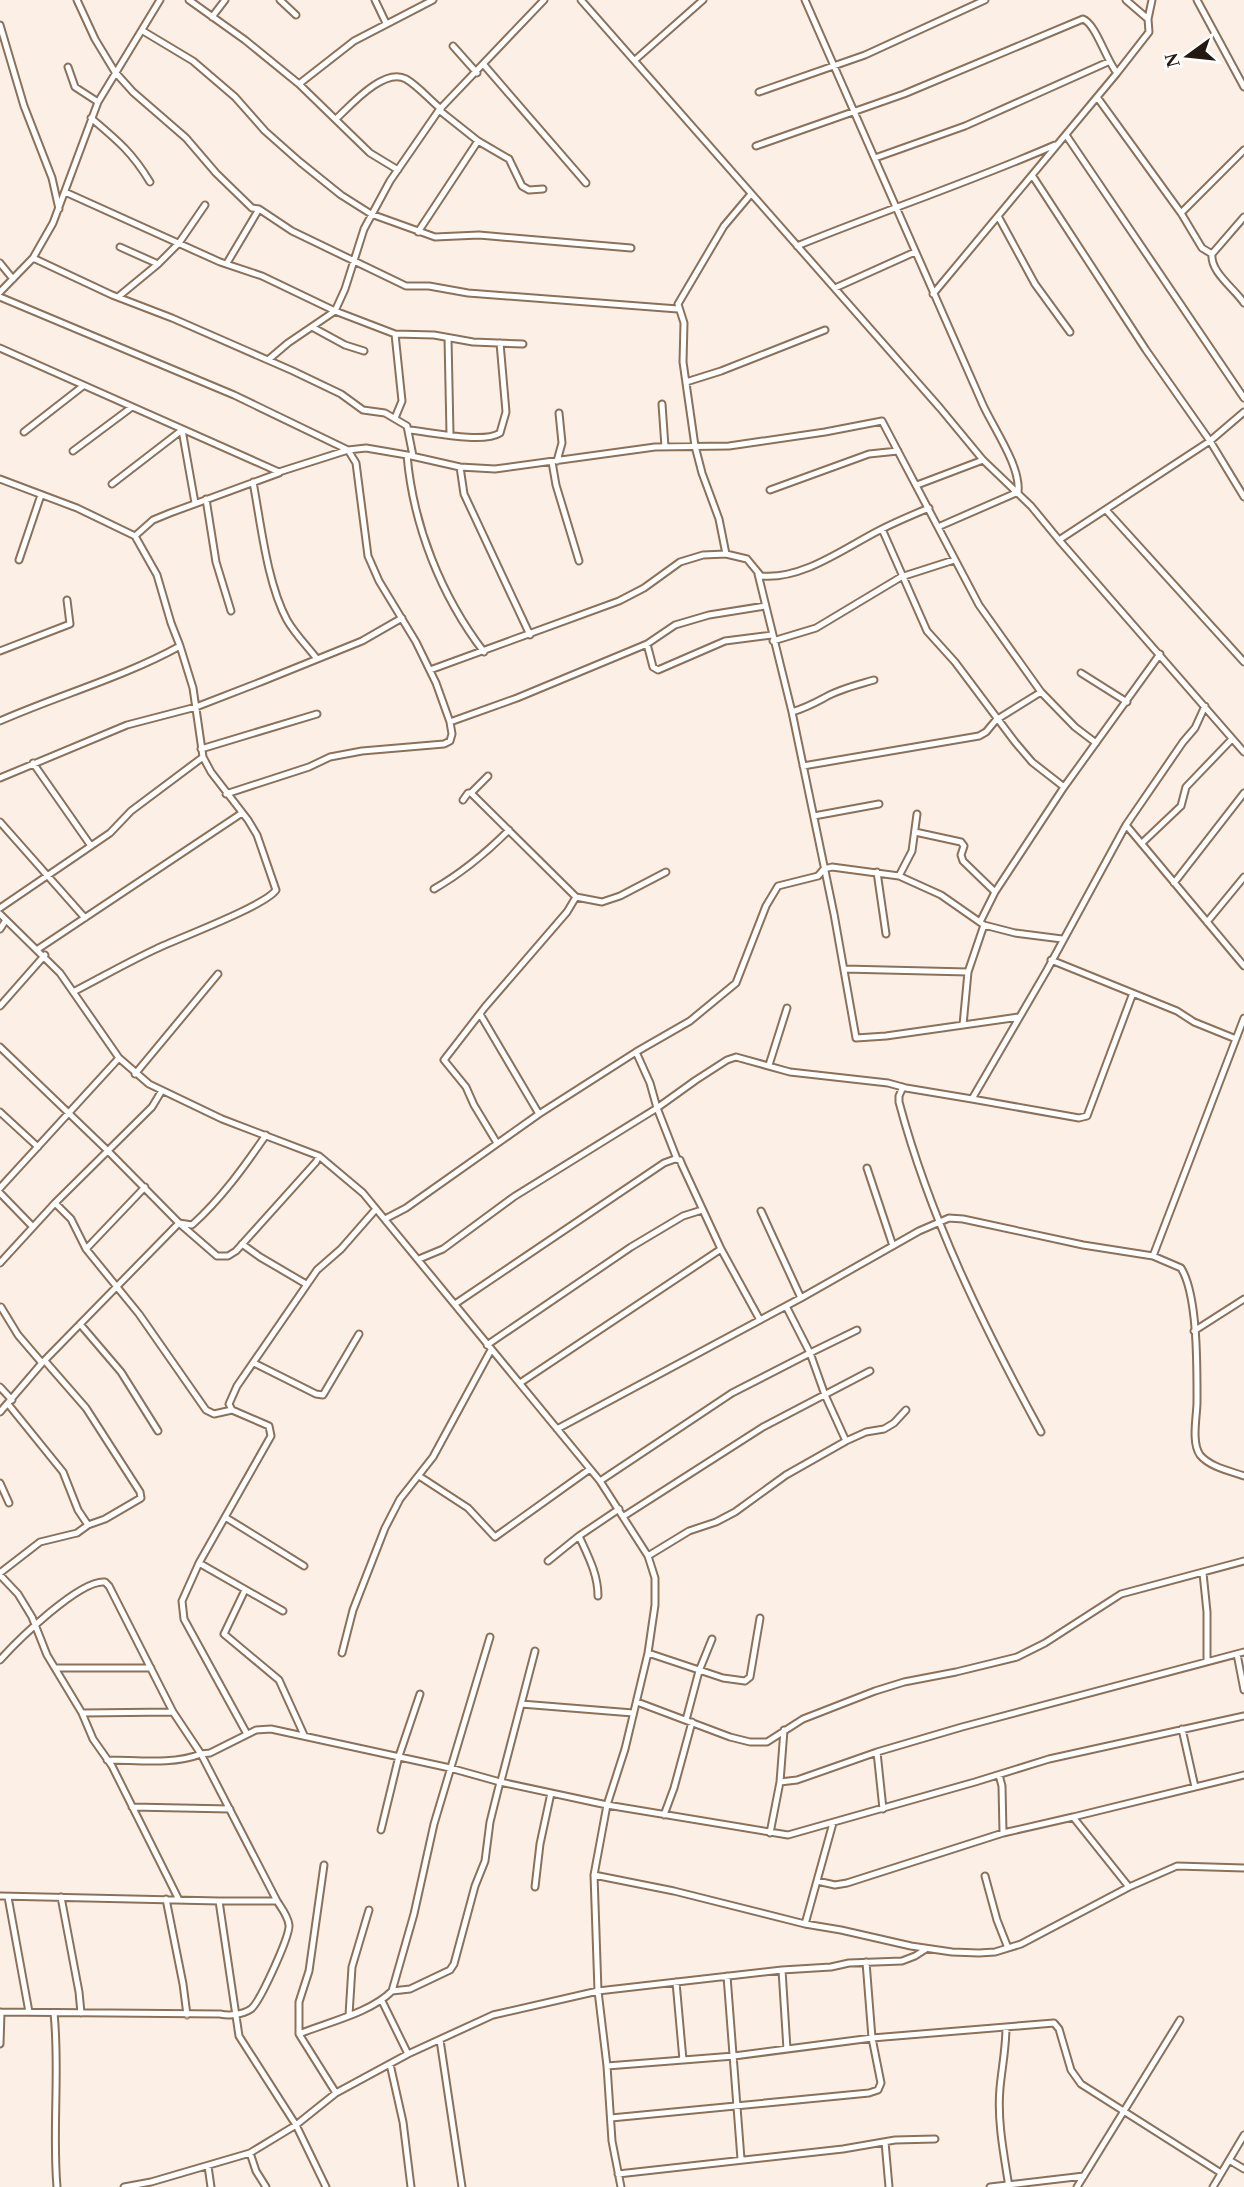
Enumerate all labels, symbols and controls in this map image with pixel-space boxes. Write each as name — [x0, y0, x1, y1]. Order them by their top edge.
north arrow — [1153, 21, 1223, 91]
text: N — [1160, 51, 1184, 70]

